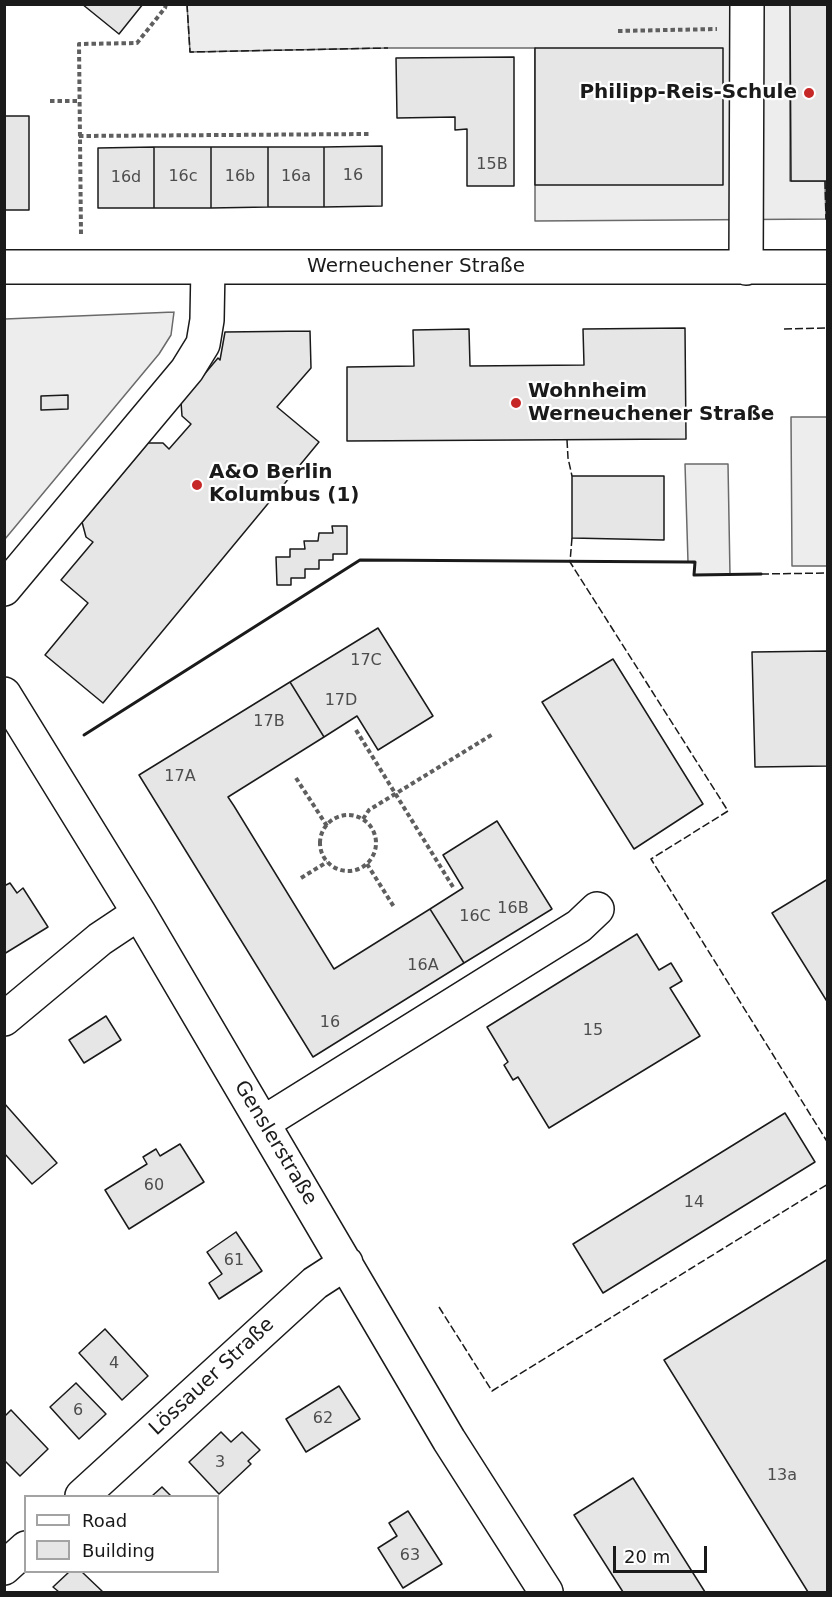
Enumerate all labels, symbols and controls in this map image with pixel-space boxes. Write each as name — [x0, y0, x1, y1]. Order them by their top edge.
place label: Philipp-Reis-Schule — [579, 81, 797, 105]
marker: Philipp-Reis-Schule — [802, 86, 816, 100]
house number: 15B — [476, 155, 508, 175]
house number: 16 — [343, 166, 363, 186]
house number: 16c — [168, 167, 198, 187]
house number: 16b — [225, 167, 255, 187]
house number: 16a — [281, 167, 311, 187]
house number: 16d — [111, 168, 141, 188]
street label: Werneuchener Straße — [307, 255, 525, 279]
place label: Wohnheim Werneuchener Straße — [528, 380, 774, 427]
marker: Wohnheim Werneuchener Straße — [509, 396, 523, 410]
place label: A&O Berlin Kolumbus (1) — [209, 461, 359, 508]
marker: A&O Berlin Kolumbus (1) — [190, 478, 204, 492]
house number: 17C — [350, 651, 382, 671]
house number: 17D — [325, 691, 357, 711]
house number: 17B — [253, 712, 285, 732]
house number: 17A — [164, 767, 196, 787]
house number: 16B — [497, 899, 529, 919]
house number: 16C — [459, 907, 491, 927]
house number: 16A — [407, 956, 439, 976]
house number: 16 — [320, 1013, 340, 1033]
house number: 15 — [583, 1021, 603, 1041]
street label: Genslerstraße — [229, 1077, 321, 1209]
house number: 60 — [144, 1176, 164, 1196]
house number: 14 — [684, 1193, 704, 1213]
house number: 61 — [224, 1251, 244, 1271]
street label: Lössauer Straße — [145, 1313, 279, 1441]
house number: 4 — [109, 1354, 119, 1374]
house number: 6 — [73, 1401, 83, 1421]
house number: 62 — [313, 1409, 333, 1429]
house number: 3 — [215, 1453, 225, 1473]
house number: 13a — [767, 1466, 797, 1486]
legend — [24, 1495, 219, 1573]
text: Road — [82, 1510, 127, 1531]
scale bar — [616, 1534, 710, 1572]
text: Building — [82, 1540, 155, 1561]
house number: 63 — [400, 1546, 420, 1566]
text: 20 m — [624, 1546, 670, 1567]

